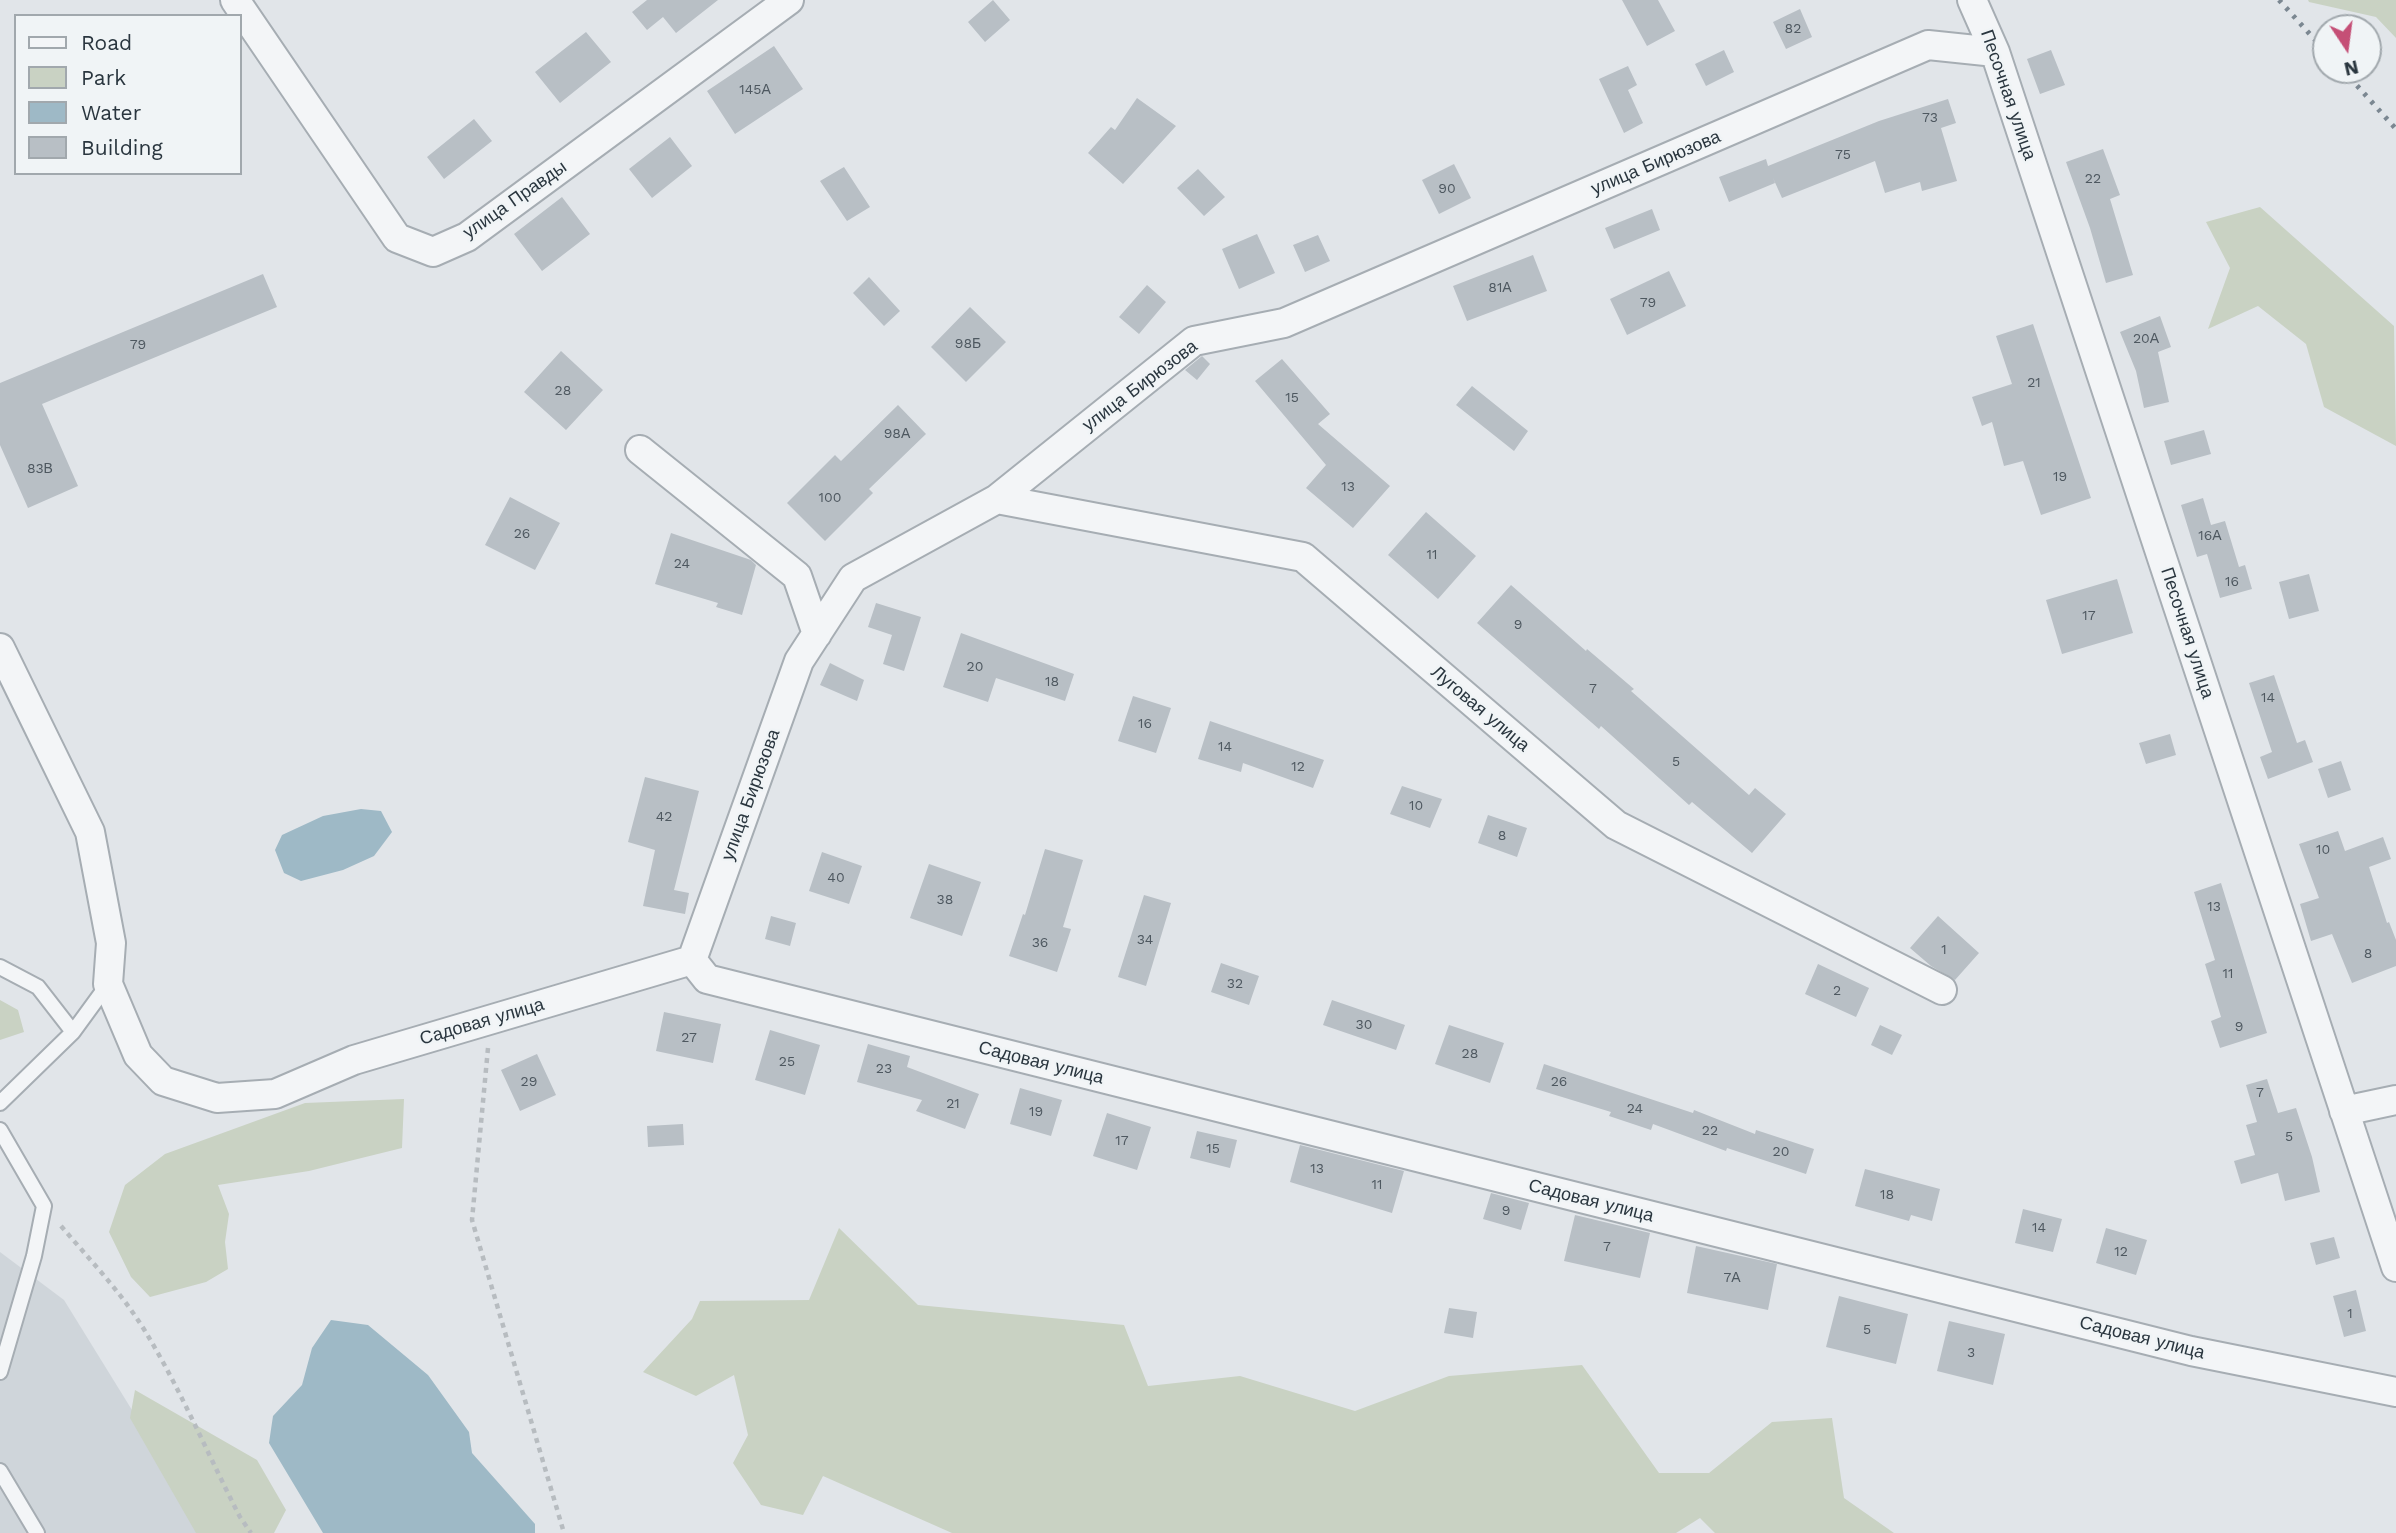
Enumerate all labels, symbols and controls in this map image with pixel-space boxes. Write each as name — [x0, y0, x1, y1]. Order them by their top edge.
legend — [14, 14, 242, 175]
north arrow — [2312, 14, 2382, 84]
house number: 82 — [1785, 21, 1801, 37]
street label: Песочная улица — [1976, 27, 2040, 163]
text: Road — [81, 30, 132, 55]
text: N — [2342, 55, 2361, 81]
text: Park — [81, 65, 126, 90]
house number: 145А — [739, 82, 771, 98]
text: Water — [81, 100, 141, 125]
house number: 73 — [1922, 110, 1938, 126]
street label: улица Бирюзова — [1588, 126, 1724, 200]
text: Building — [81, 135, 163, 160]
house number: 75 — [1835, 147, 1851, 163]
street label: улица Правды — [459, 156, 571, 244]
house number: 22 — [2085, 171, 2101, 187]
house number: 90 — [1438, 181, 1456, 197]
house number: 81А — [1488, 280, 1512, 296]
house number: 79 — [1640, 295, 1656, 311]
house number: 20А — [2133, 331, 2159, 347]
house number: 98Б — [955, 336, 981, 352]
street label: улица Бирюзова — [1078, 336, 1202, 436]
house number: 79 — [130, 337, 146, 353]
house number: 21 — [2027, 375, 2041, 391]
house number: 28 — [555, 383, 571, 399]
house number: 15 — [1285, 390, 1299, 406]
house number: 98А — [884, 426, 910, 442]
house number: 83В — [27, 461, 53, 477]
house number: 19 — [2053, 469, 2067, 485]
house number: 13 — [1341, 479, 1355, 495]
house number: 100 — [819, 490, 841, 506]
house number: 26 — [514, 526, 530, 542]
house number: 16А — [2198, 528, 2222, 544]
house number: 11 — [1427, 547, 1437, 563]
house number: 24 — [674, 556, 690, 572]
street label: Песочная улица — [2156, 565, 2218, 701]
house number: 16 — [2225, 574, 2239, 590]
house number: 17 — [2082, 608, 2096, 624]
house number: 9 — [1514, 617, 1522, 633]
house number: 20 — [967, 659, 983, 675]
street label: Луговая улица — [1426, 662, 1534, 756]
house number: 18 — [1045, 674, 1059, 690]
house number: 7 — [1589, 681, 1597, 697]
house number: 14 — [2261, 690, 2275, 706]
house number: 16 — [1138, 716, 1152, 732]
street label: улица Бирюзова — [717, 726, 785, 864]
house number: 14 — [1218, 739, 1232, 755]
house number: 5 — [1672, 754, 1680, 770]
house number: 12 — [1291, 759, 1305, 775]
house number: 10 — [1409, 798, 1423, 814]
house number: 42 — [656, 809, 672, 825]
house number: 8 — [1498, 828, 1506, 844]
house number: 10 — [2316, 842, 2330, 858]
house number: 40 — [827, 870, 845, 886]
house number: 38 — [937, 892, 953, 908]
house number: 13 — [2207, 899, 2221, 915]
house number: 34 — [1137, 932, 1153, 948]
house number: 36 — [1032, 935, 1048, 951]
house number: 1 — [1941, 942, 1947, 958]
house number: 8 — [2364, 946, 2372, 962]
house number: 11 — [2223, 966, 2233, 982]
house number: 32 — [1227, 976, 1243, 992]
house number: 2 — [1833, 983, 1841, 999]
street label: Садовая улица — [417, 994, 547, 1050]
house number: 30 — [1356, 1017, 1372, 1033]
house number: 9 — [2235, 1019, 2243, 1035]
house number: 27 — [681, 1030, 697, 1046]
street label: Садовая улица — [976, 1037, 1106, 1089]
house number: 28 — [1462, 1046, 1478, 1062]
house number: 25 — [779, 1054, 795, 1070]
house number: 23 — [876, 1061, 892, 1077]
house number: 29 — [521, 1074, 537, 1090]
house number: 26 — [1551, 1074, 1567, 1090]
house number: 7 — [2256, 1085, 2264, 1101]
house number: 21 — [946, 1096, 960, 1112]
house number: 24 — [1627, 1101, 1643, 1117]
house number: 19 — [1029, 1104, 1043, 1120]
house number: 22 — [1702, 1123, 1718, 1139]
house number: 5 — [2285, 1129, 2293, 1145]
house number: 17 — [1115, 1133, 1129, 1149]
house number: 15 — [1206, 1141, 1220, 1157]
house number: 20 — [1773, 1144, 1789, 1160]
house number: 13 — [1310, 1161, 1324, 1177]
street label: Садовая улица — [1526, 1175, 1656, 1227]
house number: 11 — [1372, 1177, 1382, 1193]
house number: 18 — [1880, 1187, 1894, 1203]
house number: 9 — [1502, 1203, 1510, 1219]
house number: 14 — [2032, 1220, 2046, 1236]
house number: 7 — [1603, 1239, 1611, 1255]
house number: 12 — [2114, 1244, 2128, 1260]
house number: 7А — [1723, 1270, 1741, 1286]
house number: 1 — [2347, 1306, 2353, 1322]
street label: Садовая улица — [2077, 1312, 2207, 1364]
house number: 5 — [1863, 1322, 1871, 1338]
house number: 3 — [1967, 1345, 1975, 1361]

